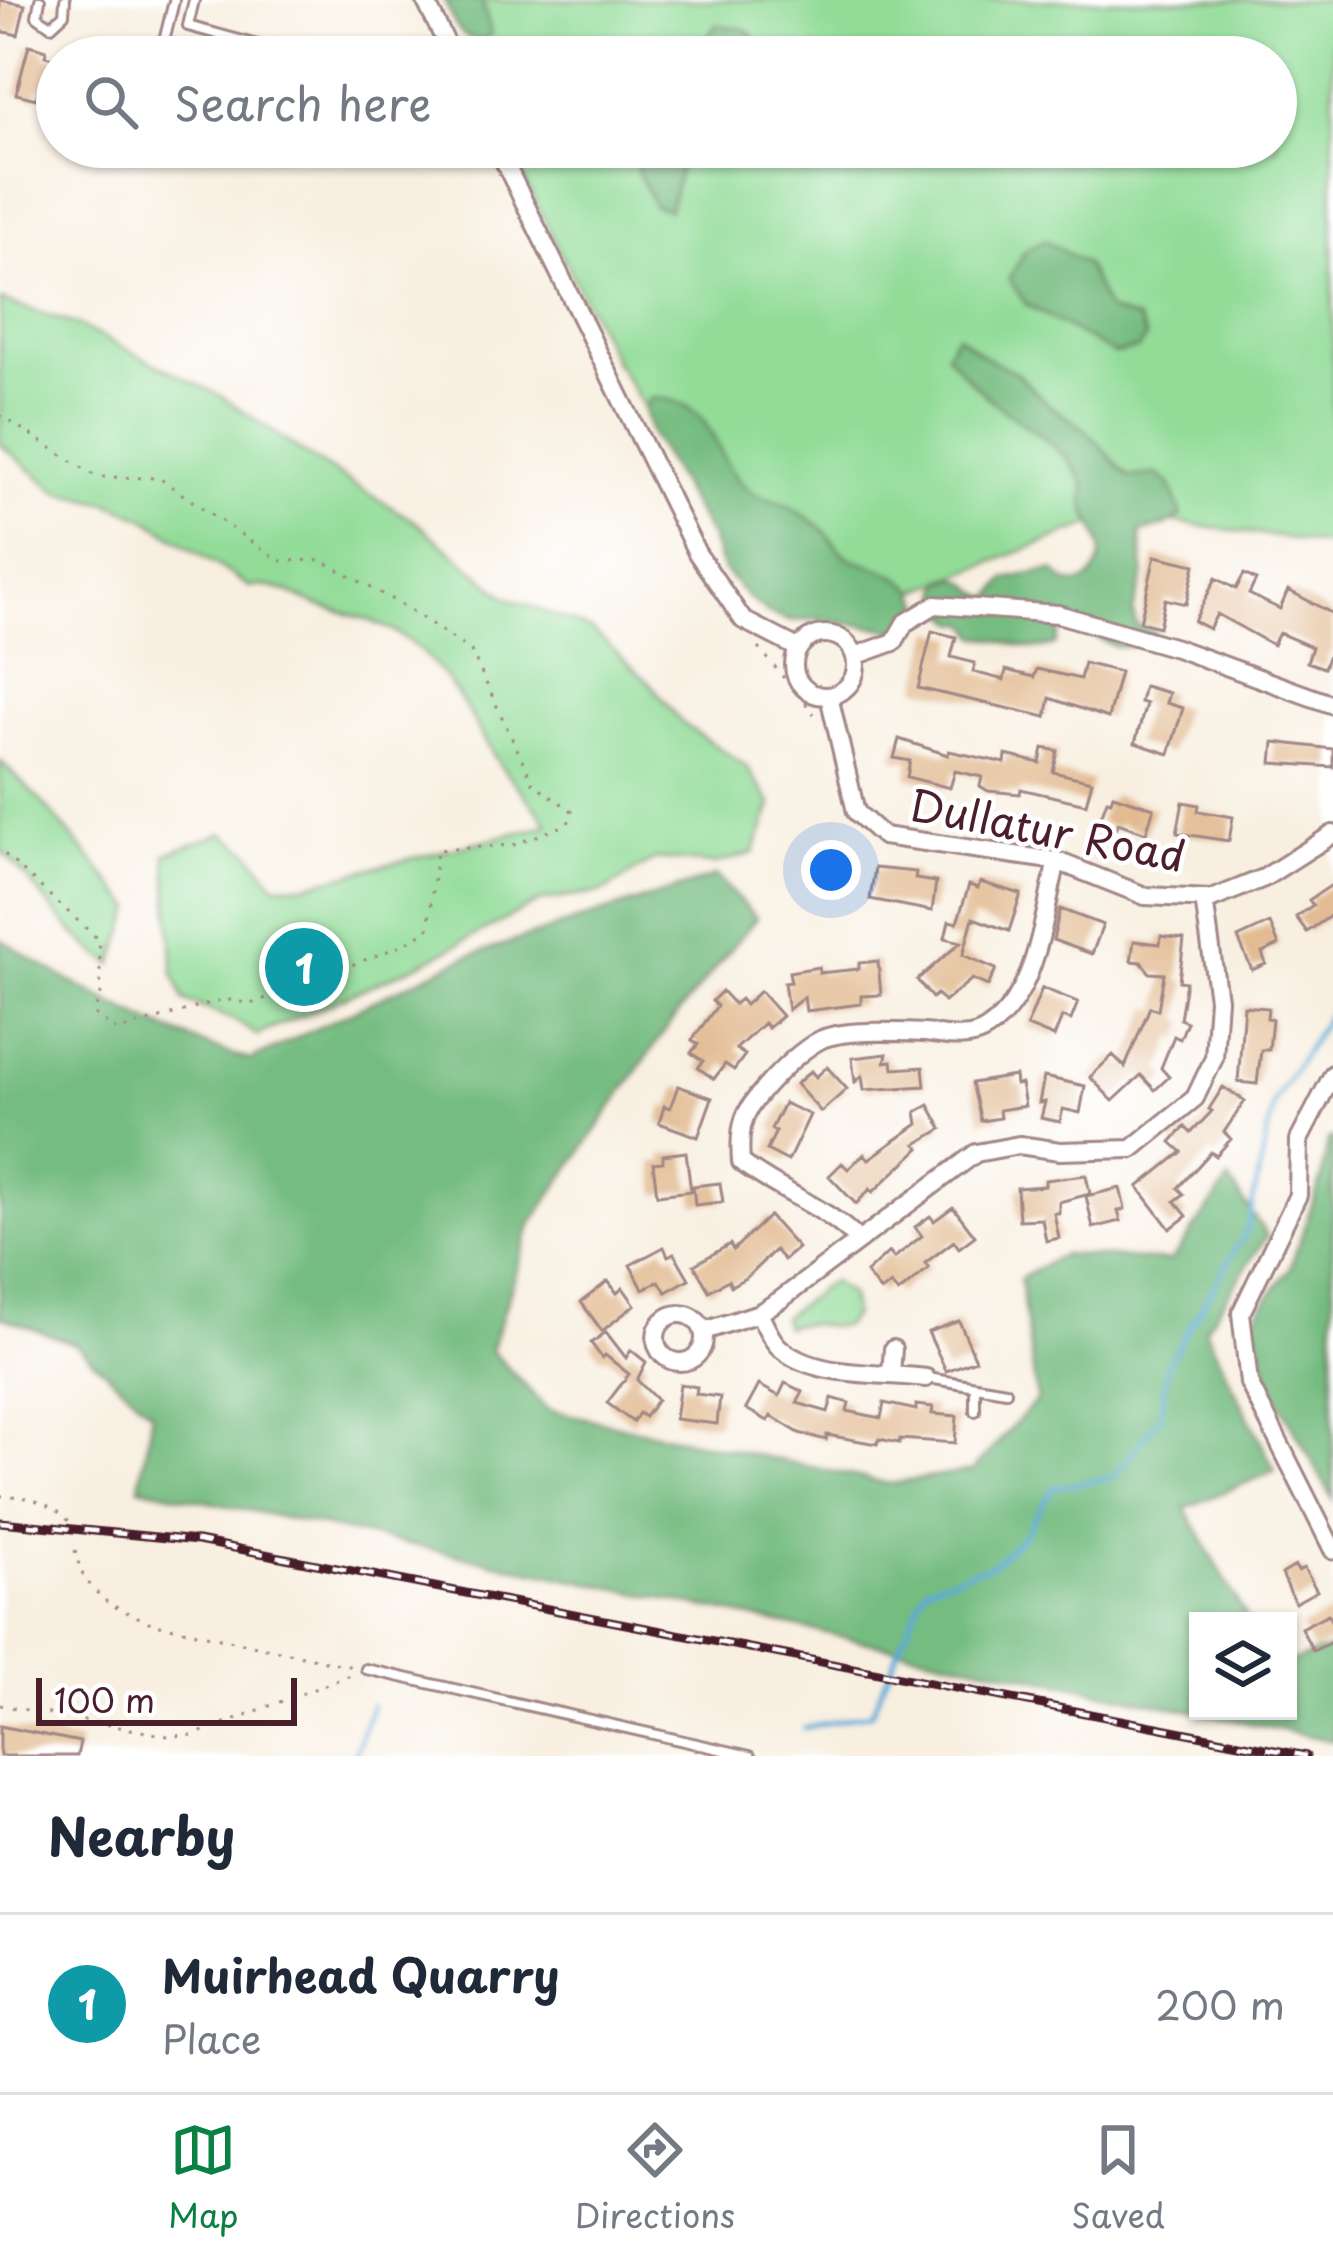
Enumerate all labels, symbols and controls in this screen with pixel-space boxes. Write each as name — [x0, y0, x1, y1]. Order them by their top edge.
search box — [36, 36, 1297, 168]
text: Search here — [174, 68, 431, 136]
icon: search — [78, 69, 144, 135]
street label: Dullatur Road — [904, 771, 1191, 886]
your location — [801, 840, 861, 900]
pin: 1 — [265, 922, 343, 1012]
map controls — [1189, 1612, 1297, 1720]
button: layers — [1189, 1612, 1297, 1720]
scale bar — [36, 1672, 297, 1725]
text: 100 m — [54, 1674, 155, 1724]
text: Nearby — [48, 1796, 235, 1873]
text: Muirhead Quarry — [162, 1940, 560, 2008]
text: 1 — [78, 1974, 96, 2033]
text: 200 m — [1155, 1974, 1285, 2033]
text: Place — [162, 2008, 262, 2067]
tab: Map — [168, 2117, 239, 2239]
tab: Directions — [575, 2117, 735, 2239]
tab: Saved — [1071, 2117, 1165, 2239]

